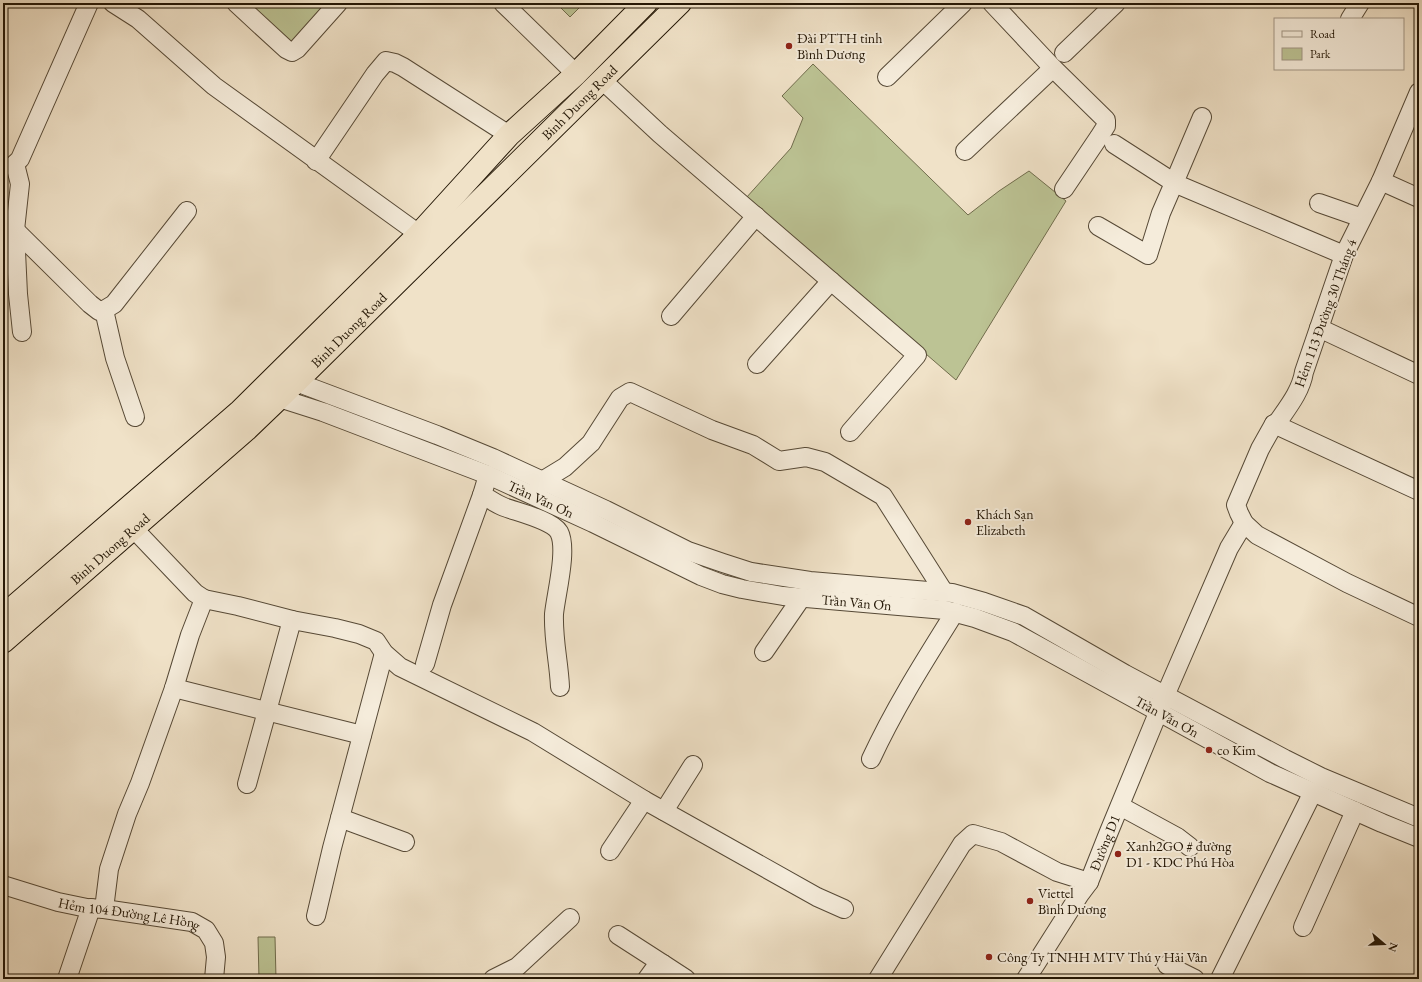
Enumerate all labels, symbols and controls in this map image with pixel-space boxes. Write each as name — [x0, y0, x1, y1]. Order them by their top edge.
legend — [1274, 18, 1404, 70]
text: Road — [1310, 26, 1336, 42]
place label: Đài PTTH tỉnh Bình Dương — [797, 29, 882, 63]
marker: Đài PTTH tỉnh Bình Dương — [784, 41, 794, 51]
text: Park — [1310, 46, 1331, 62]
street label: Binh Duong Road — [538, 60, 622, 144]
street label: Hẻm 113 Đường 30 Tháng 4 — [1290, 236, 1360, 390]
street label: Binh Duong Road — [307, 288, 391, 371]
street label: Trần Văn Ơn — [505, 476, 577, 522]
place label: Khách Sạn Elizabeth — [976, 505, 1034, 539]
street label: Binh Duong Road — [67, 509, 154, 588]
marker: Khách Sạn Elizabeth — [963, 517, 973, 527]
street label: Trần Văn Ơn — [821, 590, 893, 614]
street label: Trần Văn Ơn — [1132, 692, 1203, 742]
place label: co Kim — [1217, 741, 1256, 759]
marker: co Kim — [1204, 745, 1214, 755]
street label: Đường D1 — [1085, 812, 1124, 873]
place label: Xanh2GO # đường D1 - KDC Phú Hòa — [1125, 837, 1235, 871]
marker: Xanh2GO # đường D1 - KDC Phú Hòa — [1113, 849, 1123, 859]
place label: Viettel Bình Dương — [1038, 884, 1107, 918]
street label: Hẻm 104 Đường Lê Hồng — [57, 893, 205, 935]
marker: Viettel Bình Dương — [1025, 896, 1035, 906]
north arrow — [1364, 924, 1404, 964]
text: N — [1385, 941, 1402, 954]
place label: Công Ty TNHH MTV Thú y Hải Vân — [997, 948, 1208, 966]
marker: Công Ty TNHH MTV Thú y Hải Vân — [984, 952, 994, 962]

